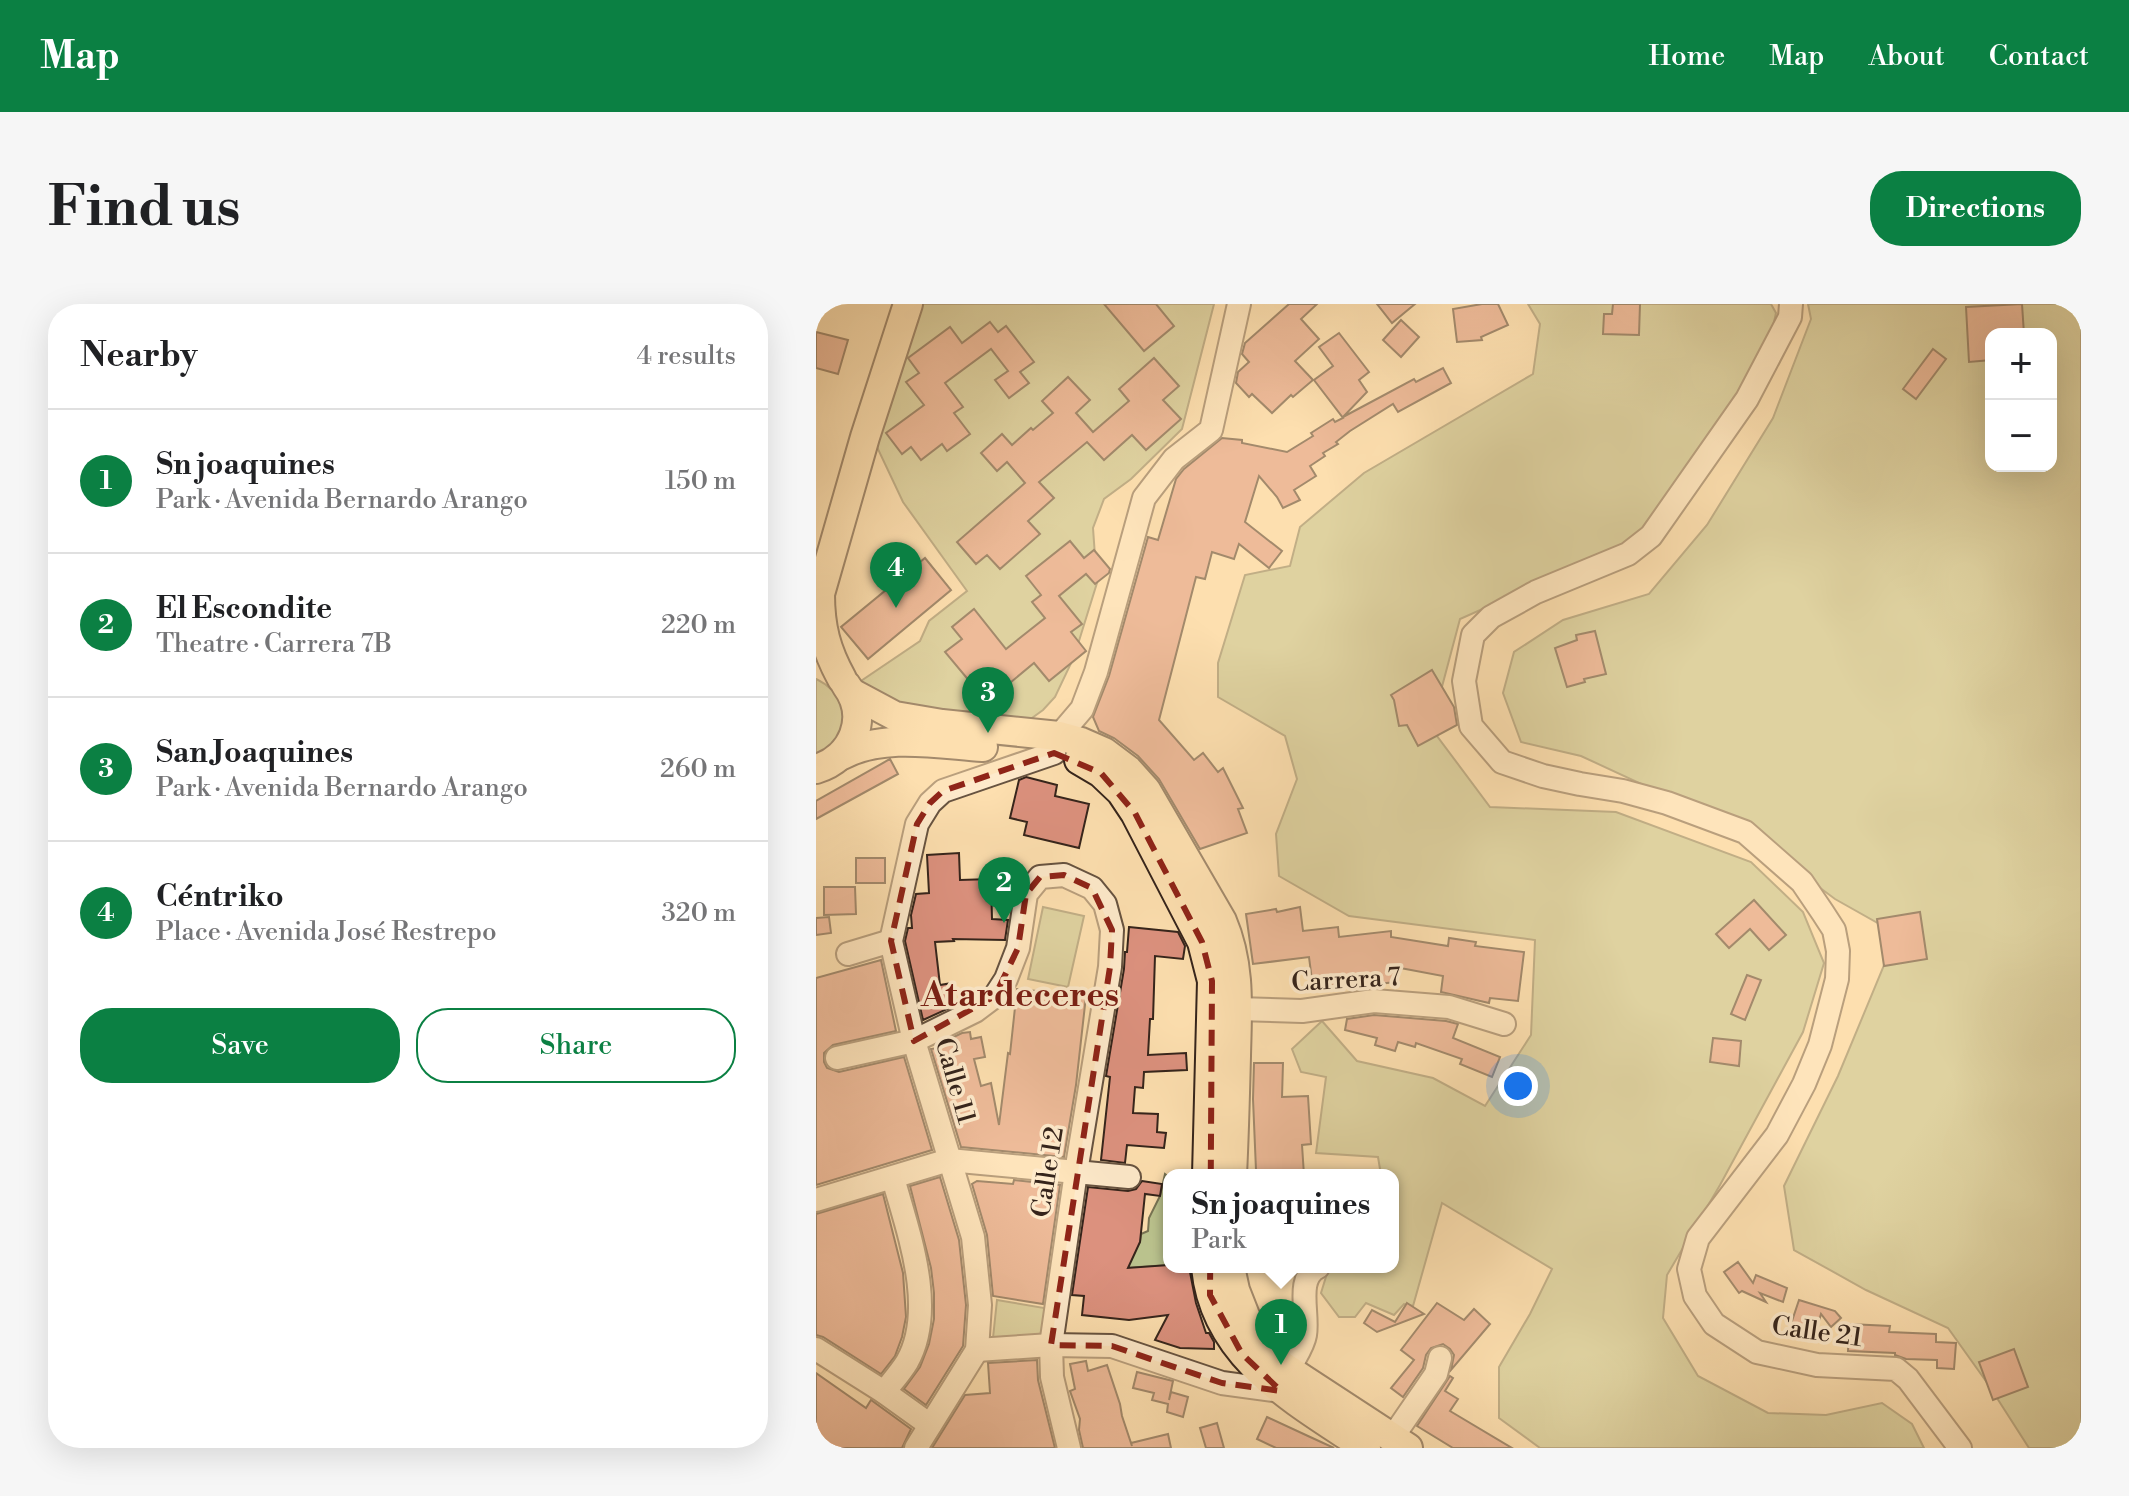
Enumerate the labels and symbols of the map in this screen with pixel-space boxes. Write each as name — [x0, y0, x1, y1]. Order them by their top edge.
pin: 4 — [870, 542, 922, 608]
pin: 3 — [962, 667, 1014, 733]
pin: 2 — [978, 857, 1030, 923]
street label: Carrera 7 — [1290, 961, 1402, 999]
district label: Atardeceres — [920, 975, 1119, 1017]
street label: Calle 11 — [927, 1034, 983, 1128]
your location — [1498, 1066, 1538, 1106]
street label: Calle 12 — [1025, 1124, 1071, 1220]
pin: 1 — [1255, 1299, 1307, 1365]
street label: Calle 21 — [1770, 1310, 1864, 1354]

